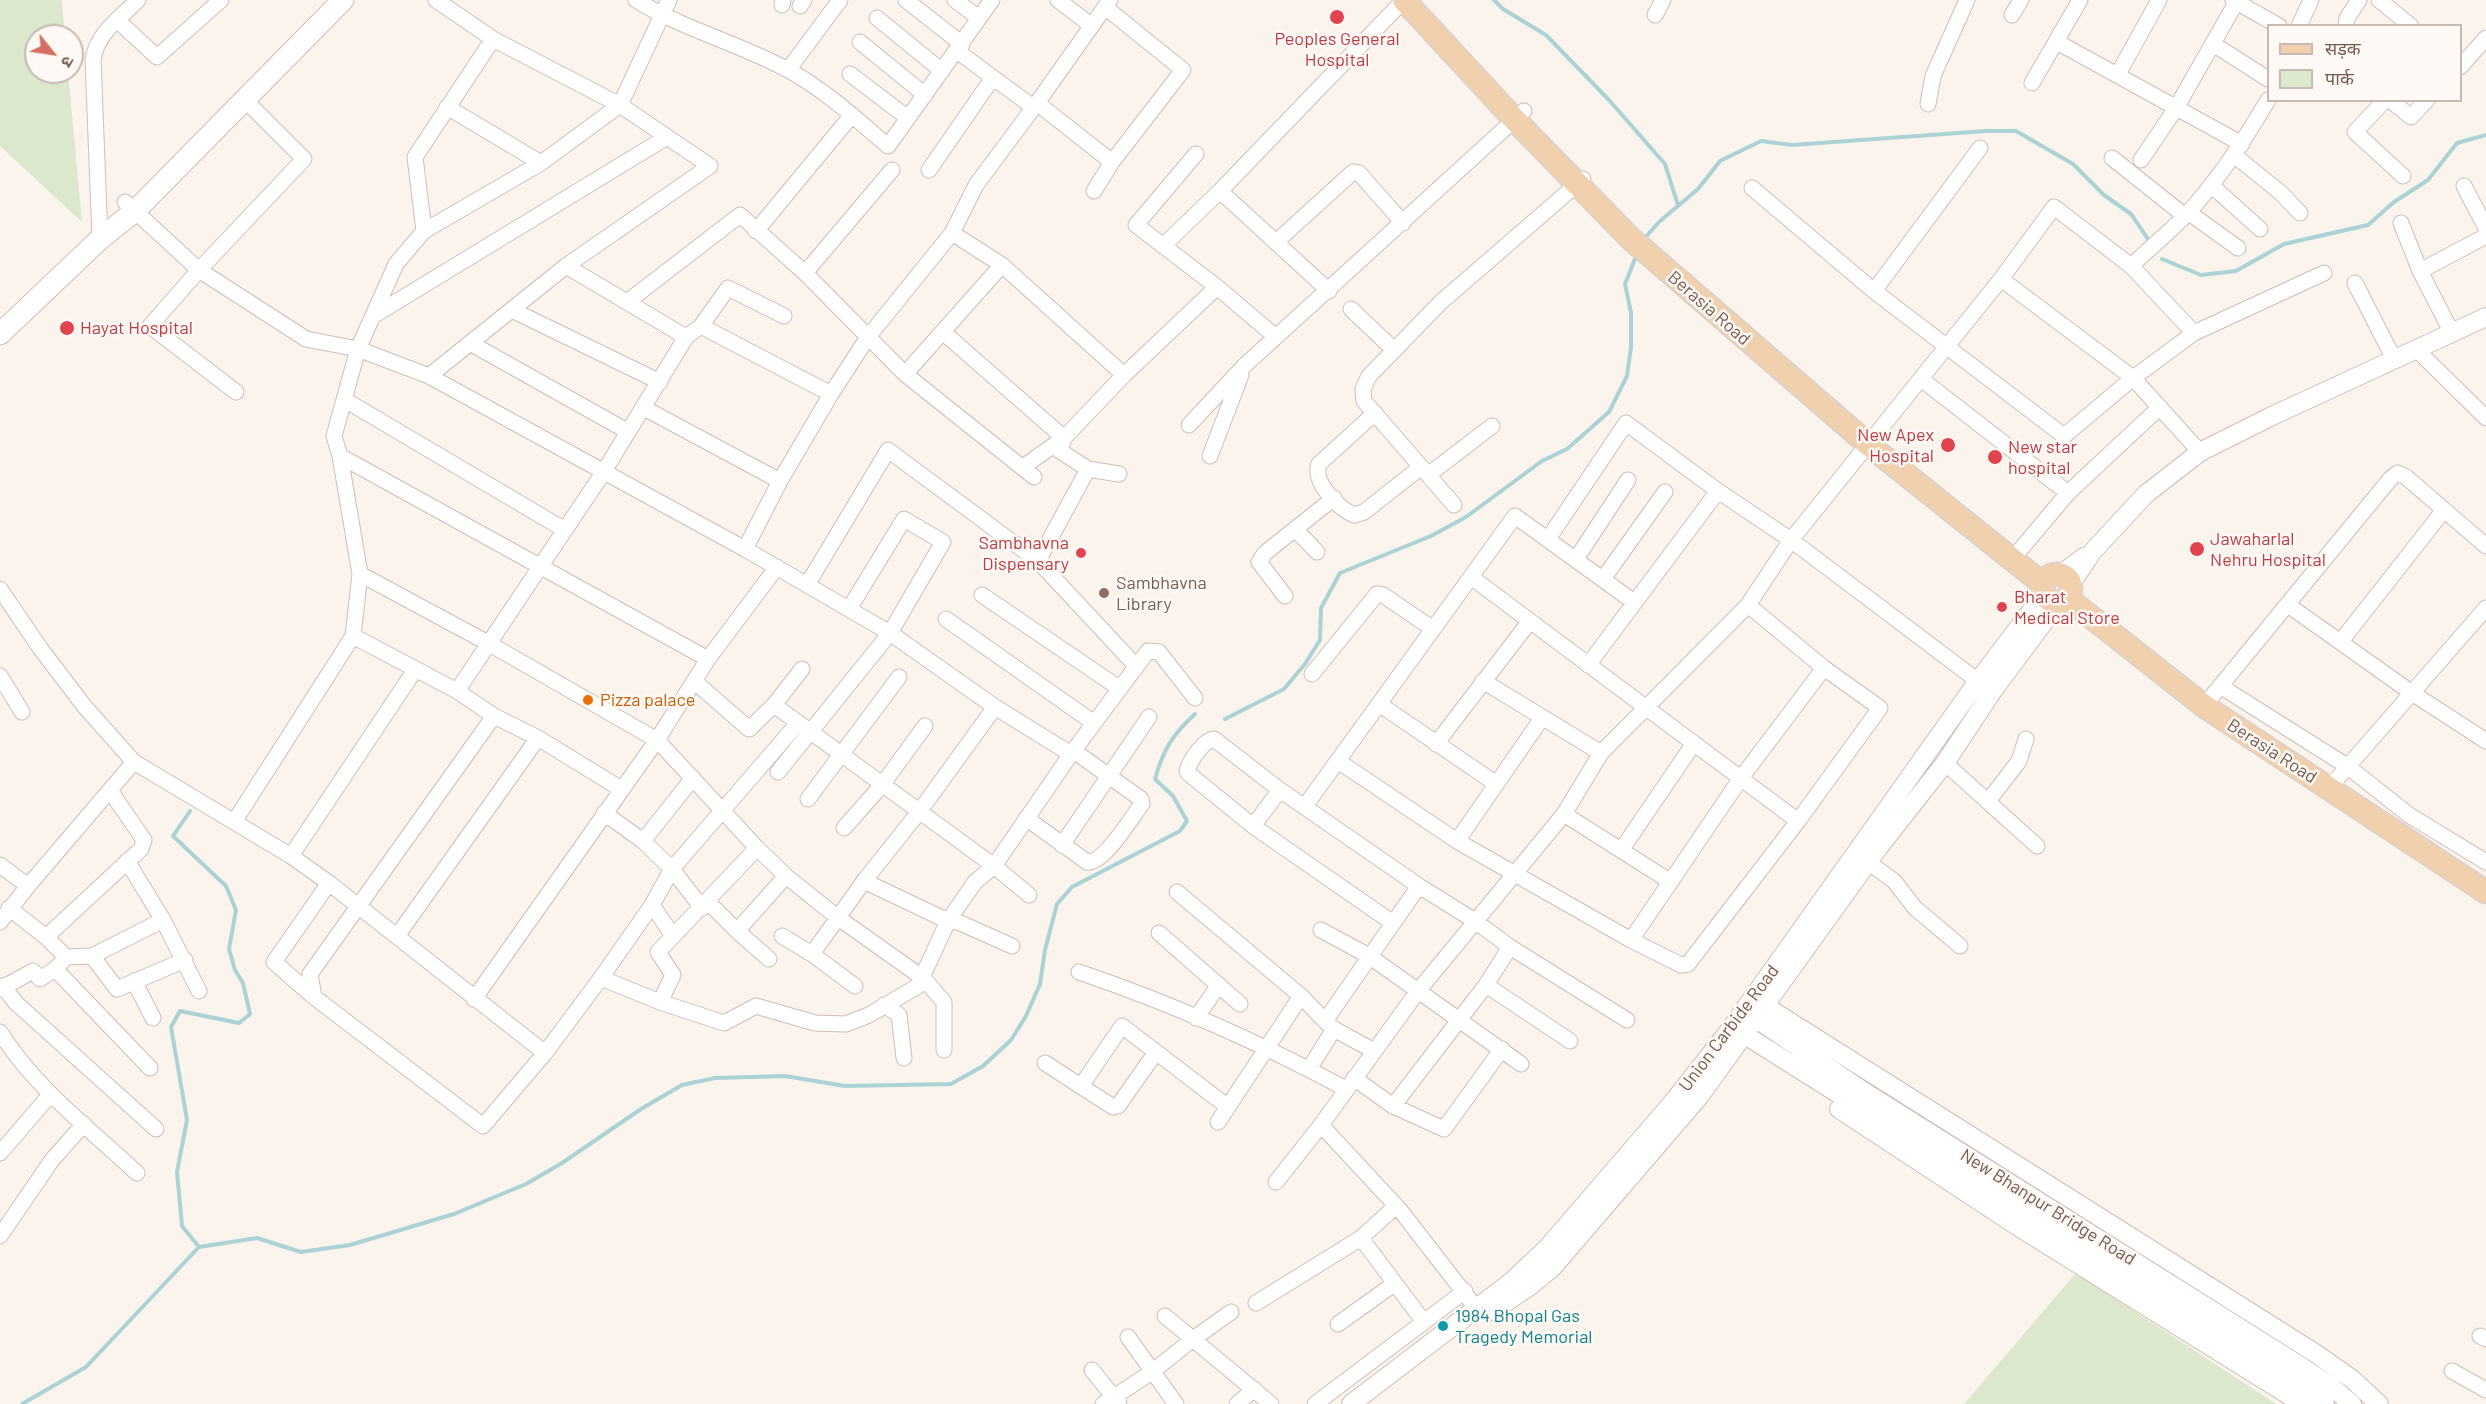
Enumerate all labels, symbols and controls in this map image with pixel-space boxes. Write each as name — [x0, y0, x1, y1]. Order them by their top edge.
marker: Peoples General Hospital — [1328, 8, 1346, 26]
north arrow — [24, 24, 84, 84]
legend — [2267, 24, 2462, 102]
place label: Peoples General Hospital — [1274, 28, 1400, 70]
text: सड़क — [2325, 37, 2361, 59]
text: उ — [58, 53, 79, 71]
text: पार्क — [2325, 67, 2354, 89]
street label: Berasia Road — [1663, 266, 1755, 350]
place label: Hayat Hospital — [80, 317, 193, 339]
marker: Hayat Hospital — [58, 319, 76, 337]
place label: New Apex Hospital — [1857, 424, 1934, 466]
marker: New Apex Hospital — [1939, 436, 1957, 454]
place label: New star hospital — [2008, 436, 2077, 478]
marker: New star hospital — [1986, 448, 2004, 466]
place label: Jawaharlal Nehru Hospital — [2210, 528, 2326, 570]
place label: Sambhavna Dispensary — [978, 532, 1069, 574]
marker: Jawaharlal Nehru Hospital — [2188, 540, 2206, 558]
marker: Sambhavna Dispensary — [1074, 546, 1088, 560]
place label: Sambhavna Library — [1116, 572, 1207, 614]
marker: Sambhavna Library — [1097, 586, 1111, 600]
place label: Bharat Medical Store — [2014, 586, 2120, 628]
marker: Bharat Medical Store — [1995, 600, 2009, 614]
place label: Pizza palace — [600, 689, 695, 711]
marker: Pizza palace — [581, 693, 595, 707]
street label: Berasia Road — [2223, 714, 2321, 788]
street label: Union Carbide Road — [1674, 960, 1784, 1096]
street label: New Bhanpur Bridge Road — [1956, 1144, 2140, 1270]
place label: 1984 Bhopal Gas Tragedy Memorial — [1455, 1305, 1592, 1348]
marker: 1984 Bhopal Gas Tragedy Memorial — [1436, 1319, 1450, 1333]

